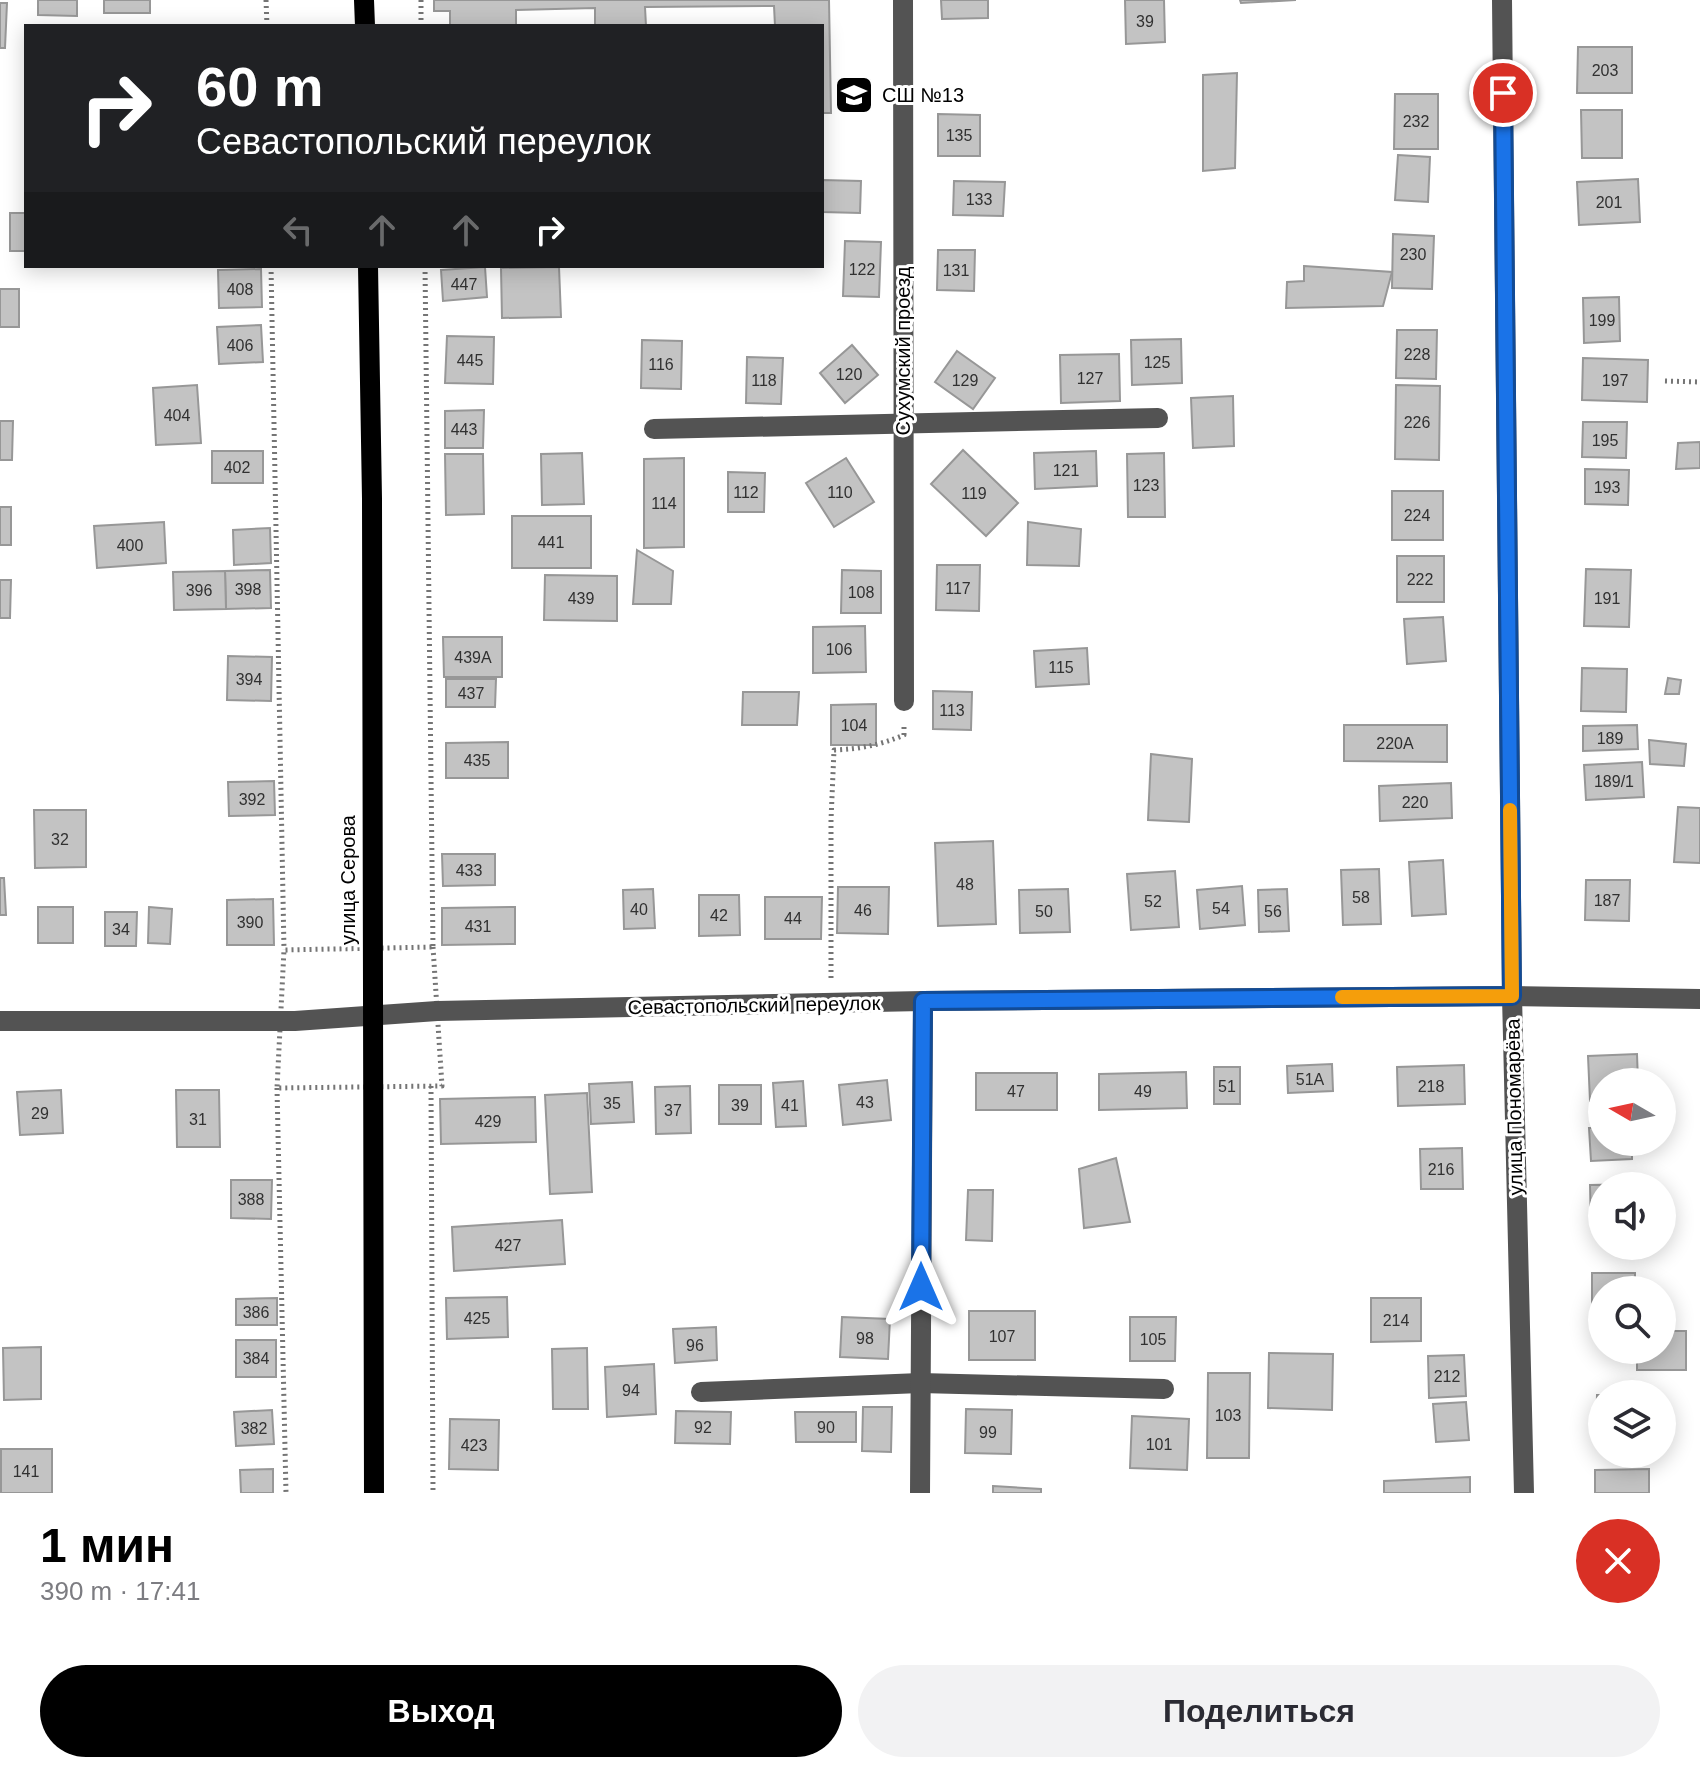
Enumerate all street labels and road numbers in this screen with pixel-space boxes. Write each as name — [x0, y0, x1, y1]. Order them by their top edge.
street label: Сухумский проезд — [892, 266, 914, 435]
street label: улица Серова — [337, 814, 359, 945]
street label: Севастопольский переулок — [627, 992, 881, 1018]
street label: улица Пономарёва — [1501, 1018, 1527, 1196]

